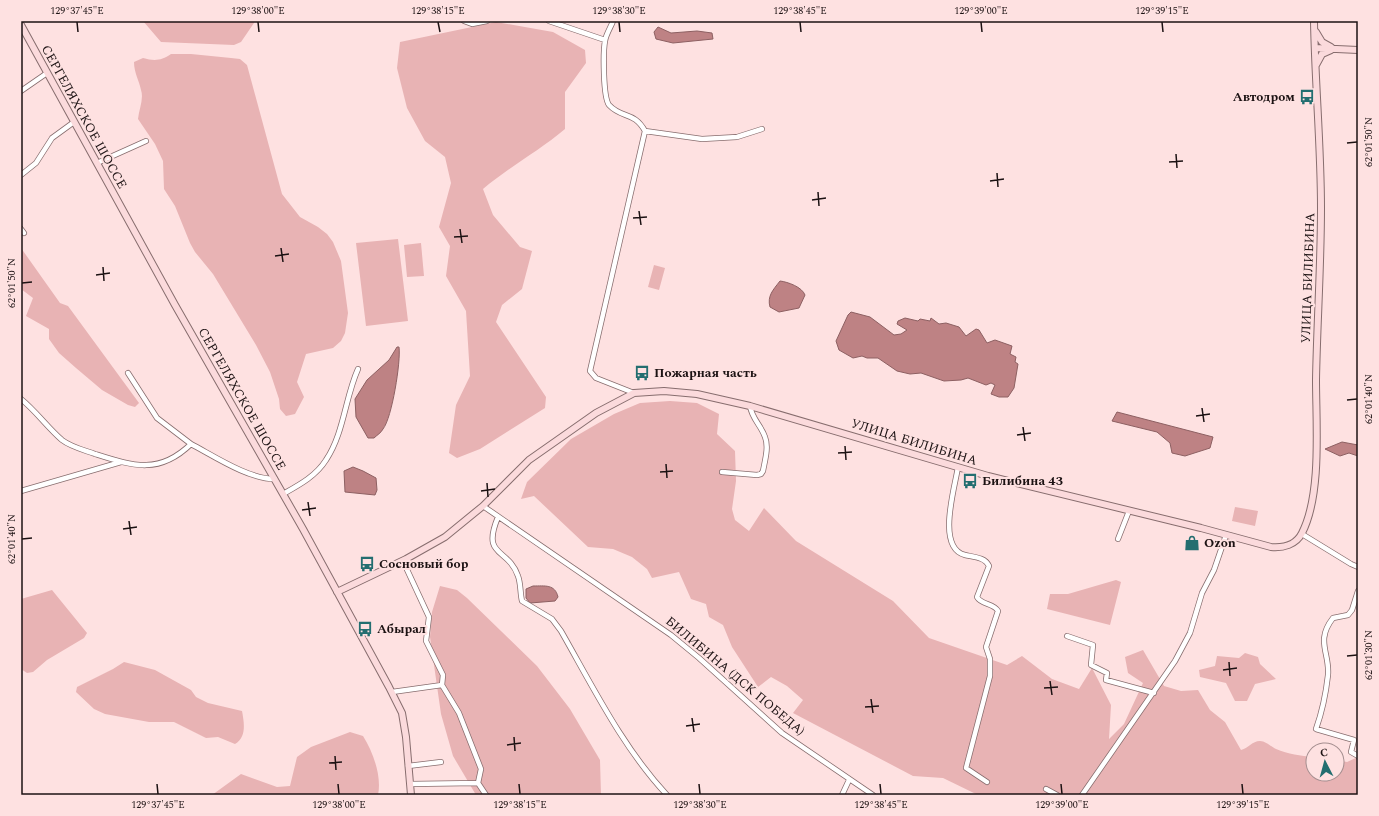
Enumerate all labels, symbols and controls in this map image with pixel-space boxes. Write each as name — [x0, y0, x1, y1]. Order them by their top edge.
text: 129°37'45"E — [50, 3, 104, 19]
text: 129°38'00"E — [231, 3, 285, 19]
text: 129°38'15"E — [411, 3, 465, 19]
text: 129°38'30"E — [592, 3, 646, 19]
text: 129°38'45"E — [773, 3, 827, 19]
text: 129°39'00"E — [954, 3, 1008, 19]
text: 129°39'15"E — [1135, 3, 1189, 19]
street label: СЕРГЕЛЯХСКОЕ ШОССЕ — [36, 41, 132, 193]
place label: Автодром — [1233, 87, 1295, 107]
bus stop icon: Автодром — [1298, 88, 1316, 106]
text: 62°01'50"N — [1361, 117, 1377, 167]
street label: УЛИЦА БИЛИБИНА — [1296, 212, 1320, 344]
text: 62°01'50"N — [4, 258, 20, 308]
street label: СЕРГЕЛЯХСКОЕ ШОССЕ — [193, 324, 291, 474]
place label: Пожарная часть — [654, 363, 757, 383]
bus stop icon: Пожарная часть — [633, 364, 651, 382]
text: 62°01'40"N — [1361, 374, 1377, 424]
street label: УЛИЦА БИЛИБИНА — [848, 413, 980, 471]
place label: Билибина 43 — [982, 471, 1063, 491]
bus stop icon: Билибина 43 — [961, 472, 979, 490]
text: 62°01'40"N — [4, 514, 20, 564]
place label: Ozon — [1204, 533, 1236, 553]
shop icon: Ozon — [1183, 534, 1201, 552]
place label: Сосновый бор — [379, 554, 469, 574]
bus stop icon: Сосновый бор — [358, 555, 376, 573]
street label: БИЛИБИНА (ДСК ПОБЕДА) — [661, 611, 809, 741]
place label: Абырал — [377, 619, 426, 639]
bus stop icon: Абырал — [356, 620, 374, 638]
text: 62°01'30"N — [1361, 630, 1377, 680]
north arrow — [1305, 742, 1345, 782]
text: С — [1319, 744, 1329, 761]
text: 129°37'45"E — [131, 797, 185, 813]
text: 129°38'00"E — [312, 797, 366, 813]
text: 129°38'15"E — [493, 797, 547, 813]
text: 129°38'30"E — [673, 797, 727, 813]
text: 129°38'45"E — [854, 797, 908, 813]
text: 129°39'00"E — [1035, 797, 1089, 813]
text: 129°39'15"E — [1216, 797, 1270, 813]

